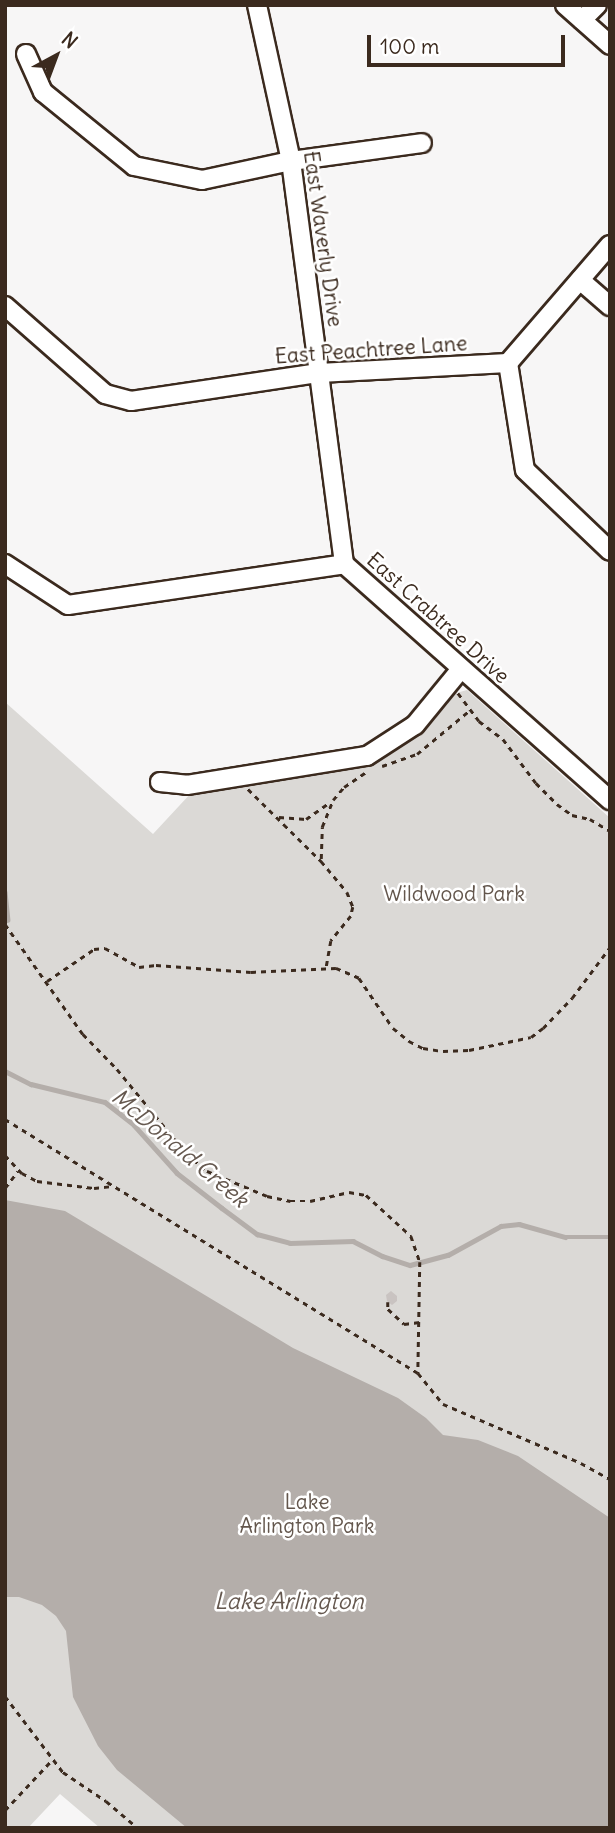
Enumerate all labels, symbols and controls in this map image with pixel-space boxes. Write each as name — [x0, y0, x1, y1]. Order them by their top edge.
north arrow — [21, 21, 91, 91]
scale bar — [370, 21, 568, 65]
text: N — [57, 27, 83, 54]
text: 100 m — [380, 33, 439, 60]
street label: East Waverly Drive — [298, 149, 348, 329]
street label: East Peachtree Lane — [274, 331, 468, 369]
street label: East Crabtree Drive — [361, 547, 515, 689]
park label: Wildwood Park — [383, 881, 525, 907]
water label: McDonald Creek — [106, 1083, 254, 1213]
park label: Lake Arlington Park — [240, 1489, 374, 1539]
water label: Lake Arlington — [214, 1587, 364, 1615]

